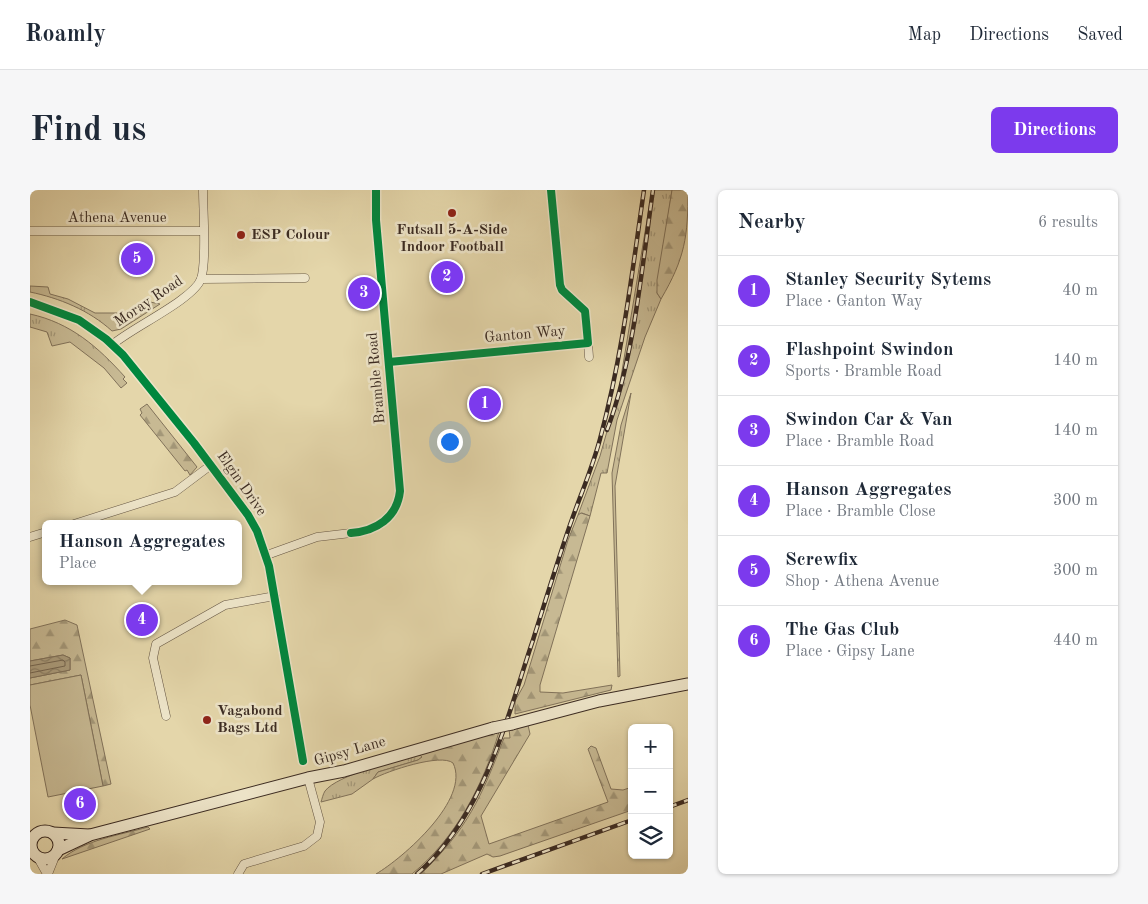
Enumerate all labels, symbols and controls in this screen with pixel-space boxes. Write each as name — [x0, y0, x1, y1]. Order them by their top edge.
text: Roamly — [25, 23, 106, 47]
text: Map — [908, 26, 941, 44]
text: Directions — [969, 26, 1049, 44]
text: Saved — [1077, 26, 1123, 44]
button: Directions — [991, 107, 1118, 153]
text: Find us — [30, 113, 146, 148]
marker: Futsall 5-A-Side Indoor Football — [446, 207, 458, 219]
street label: Athena Avenue — [67, 211, 167, 226]
text: Nearby — [738, 212, 806, 233]
text: 6 results — [1038, 215, 1098, 231]
place label: Futsall 5-A-Side Indoor Football — [396, 223, 508, 255]
place label: ESP Colour — [251, 228, 330, 243]
marker: ESP Colour — [235, 229, 247, 241]
pin: 5 — [121, 240, 153, 278]
pin: 2 — [431, 258, 463, 296]
text: Stanley Security Sytems — [785, 271, 991, 290]
street label: Moray Road — [112, 274, 186, 330]
pin: 3 — [348, 274, 380, 312]
text: 1 — [749, 283, 759, 299]
text: 40 m — [1062, 283, 1098, 299]
text: Place · Ganton Way — [785, 294, 923, 310]
street label: Ganton Way — [484, 324, 566, 346]
street label: Bramble Road — [366, 331, 388, 425]
text: Flashpoint Swindon — [785, 341, 953, 360]
text: 2 — [749, 353, 759, 369]
text: 140 m — [1053, 353, 1098, 369]
text: Sports · Bramble Road — [785, 364, 942, 380]
pin: 1 — [469, 385, 501, 423]
text: Swindon Car & Van — [785, 411, 952, 430]
text: 3 — [749, 423, 759, 439]
text: 140 m — [1053, 423, 1098, 439]
your location — [437, 429, 463, 455]
text: Place · Bramble Road — [785, 434, 934, 450]
street label: Elgin Drive — [213, 449, 269, 519]
text: Hanson Aggregates — [785, 481, 951, 500]
text: 4 — [749, 493, 759, 509]
text: 300 m — [1053, 493, 1098, 509]
text: Place · Bramble Close — [785, 504, 936, 520]
popup — [42, 520, 242, 585]
text: Hanson Aggregates — [59, 533, 225, 552]
text: Screwfix — [785, 551, 858, 570]
text: Place — [59, 556, 96, 572]
text: 5 — [749, 563, 759, 579]
text: 300 m — [1053, 563, 1098, 579]
text: Shop · Athena Avenue — [785, 574, 939, 590]
pin: 4 — [126, 601, 158, 639]
text: The Gas Club — [785, 621, 899, 640]
text: 6 — [749, 633, 759, 649]
text: 440 m — [1053, 633, 1098, 649]
text: Place · Gipsy Lane — [785, 644, 915, 660]
place label: Vagabond Bags Ltd — [217, 704, 283, 736]
marker: Vagabond Bags Ltd — [201, 714, 213, 726]
map controls — [628, 724, 673, 859]
button: + — [628, 724, 673, 769]
street label: Gipsy Lane — [312, 735, 388, 769]
button: − — [628, 769, 673, 814]
pin: 6 — [64, 785, 96, 823]
button: layers — [628, 814, 673, 859]

